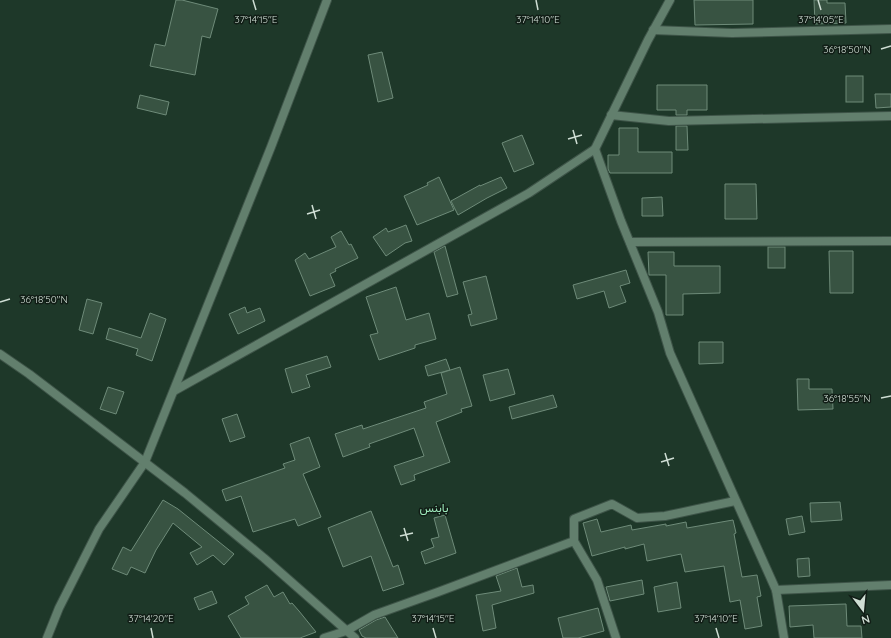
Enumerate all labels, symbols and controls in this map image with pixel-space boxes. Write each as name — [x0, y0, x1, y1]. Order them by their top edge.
text: 37°14'15"E — [234, 13, 278, 26]
text: 37°14'10"E — [516, 13, 560, 26]
text: 37°14'05"E — [798, 13, 844, 26]
text: 36°18'50"N — [823, 43, 871, 56]
text: 36°18'50"N — [20, 293, 68, 306]
text: 36°18'55"N — [824, 392, 870, 405]
district label: بابنس — [419, 500, 449, 516]
north arrow — [843, 590, 883, 630]
text: 37°14'20"E — [128, 612, 174, 625]
text: 37°14'15"E — [411, 612, 455, 625]
text: 37°14'10"E — [694, 612, 738, 625]
text: N — [860, 612, 872, 627]

